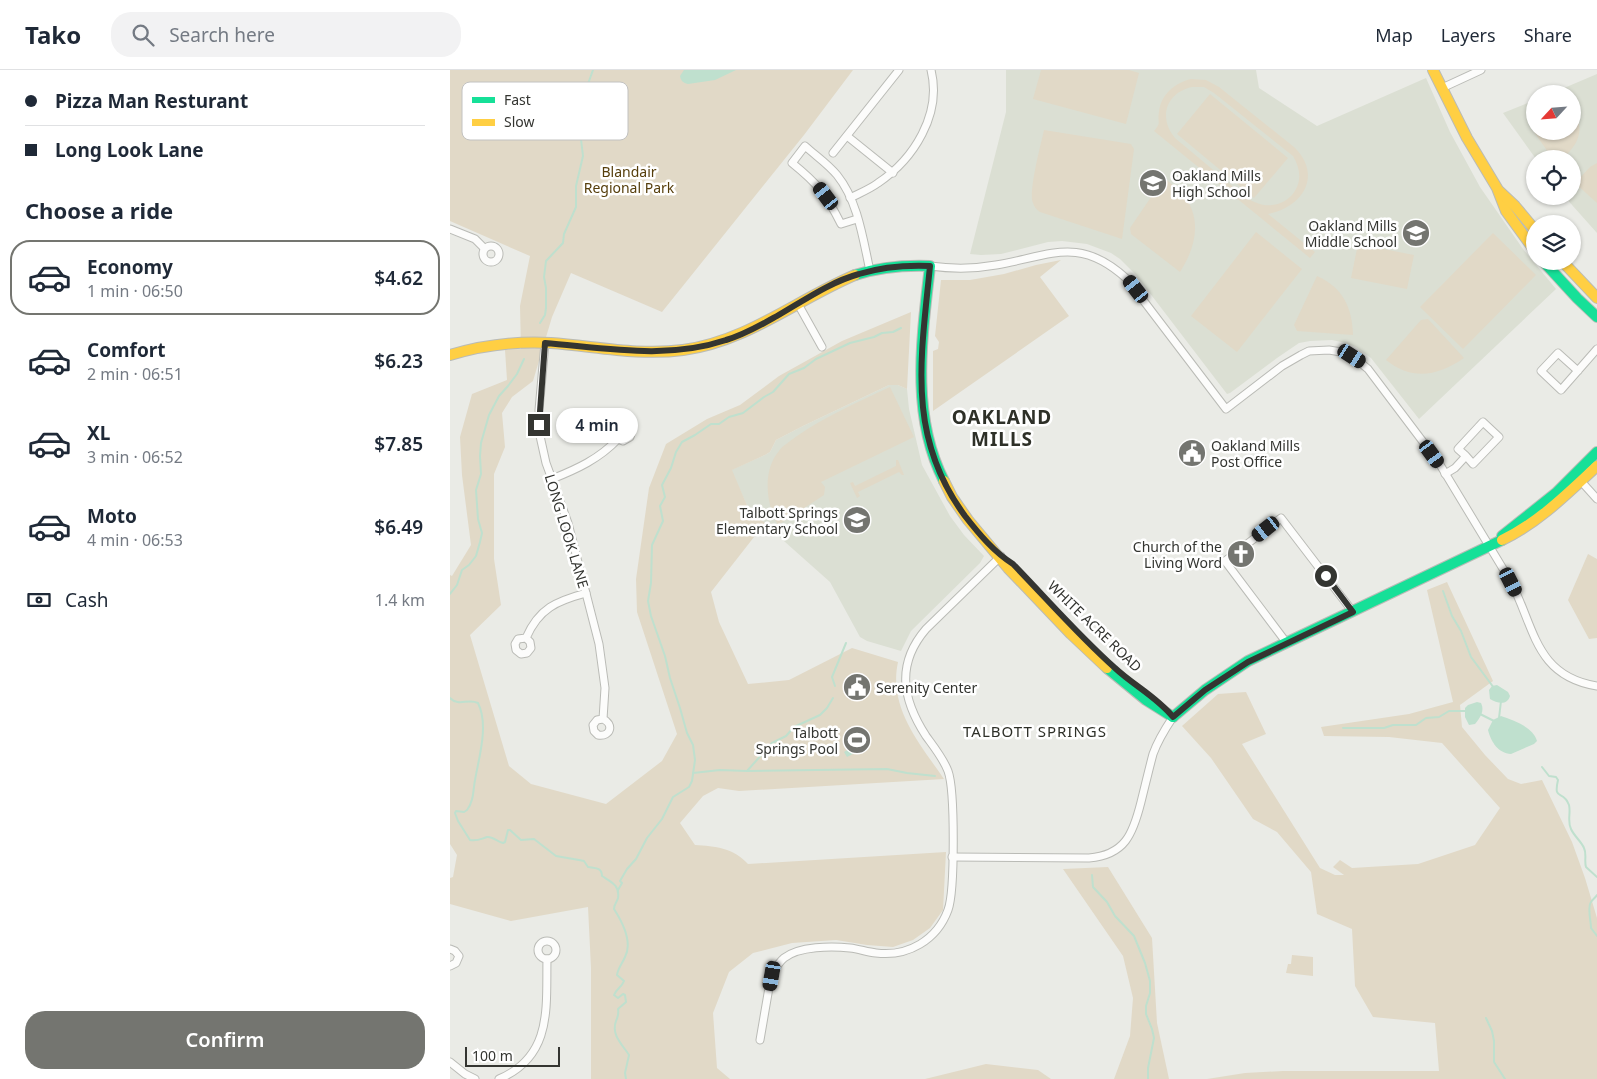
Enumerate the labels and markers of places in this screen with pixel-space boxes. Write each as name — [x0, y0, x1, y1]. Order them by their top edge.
place label: Oakland Mills High School — [1172, 166, 1261, 201]
school or university icon: Oakland Mills High School — [1138, 168, 1168, 198]
place label: Oakland Mills Middle School — [1305, 216, 1397, 251]
school or university icon: Oakland Mills Middle School — [1401, 218, 1431, 248]
place label: Oakland Mills Post Office — [1211, 436, 1300, 471]
public building icon: Oakland Mills Post Office — [1177, 438, 1207, 468]
place label: Talbott Springs Elementary School — [716, 503, 838, 538]
school or university icon: Talbott Springs Elementary School — [842, 505, 872, 535]
place label: Church of the Living Word — [1133, 537, 1222, 572]
church icon: Church of the Living Word — [1226, 539, 1256, 569]
public building icon: Serenity Center — [842, 672, 872, 702]
place label: Serenity Center — [876, 678, 977, 697]
place label: Talbott Springs Pool — [756, 723, 838, 758]
sports icon: Talbott Springs Pool — [842, 725, 872, 755]

